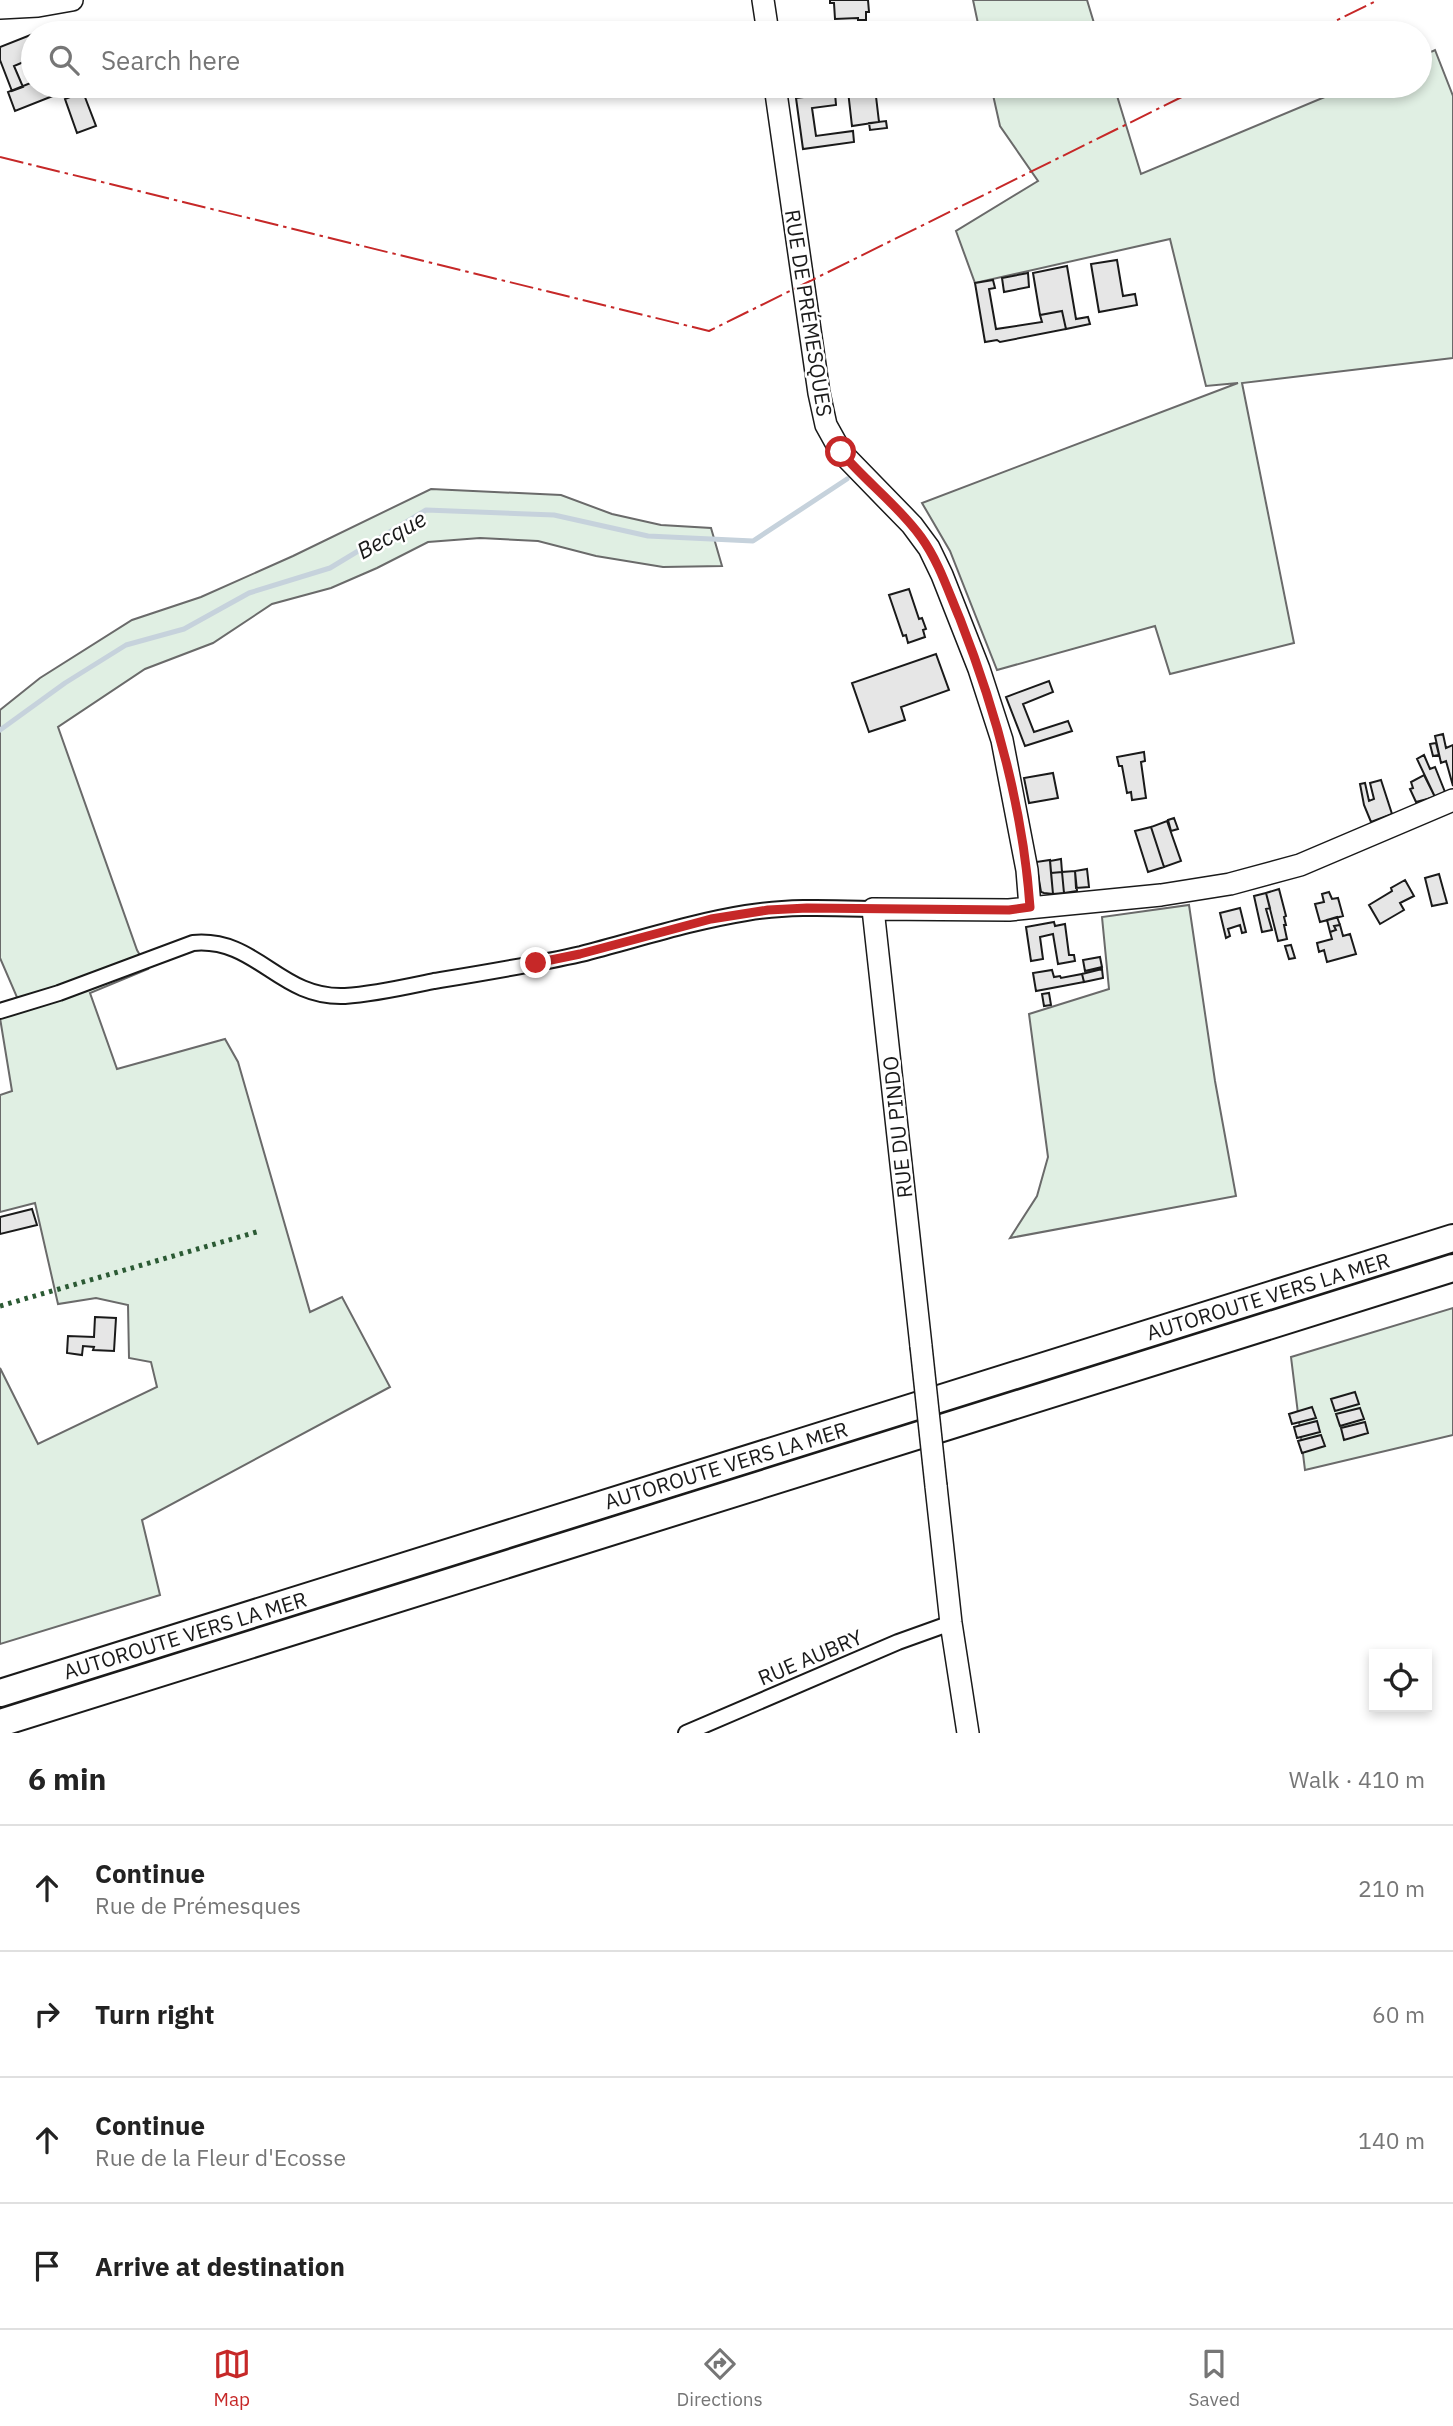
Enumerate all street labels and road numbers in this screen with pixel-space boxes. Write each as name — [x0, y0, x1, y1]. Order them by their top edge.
street label: RUE DE PRÉMESQUES — [779, 207, 839, 419]
street label: RUE DU PINDO — [876, 1055, 918, 1199]
street label: AUTOROUTE VERS LA MER — [1143, 1246, 1393, 1346]
street label: AUTOROUTE VERS LA MER — [601, 1415, 851, 1515]
street label: AUTOROUTE VERS LA MER — [60, 1585, 310, 1685]
street label: RUE AUBRY — [753, 1622, 867, 1692]

